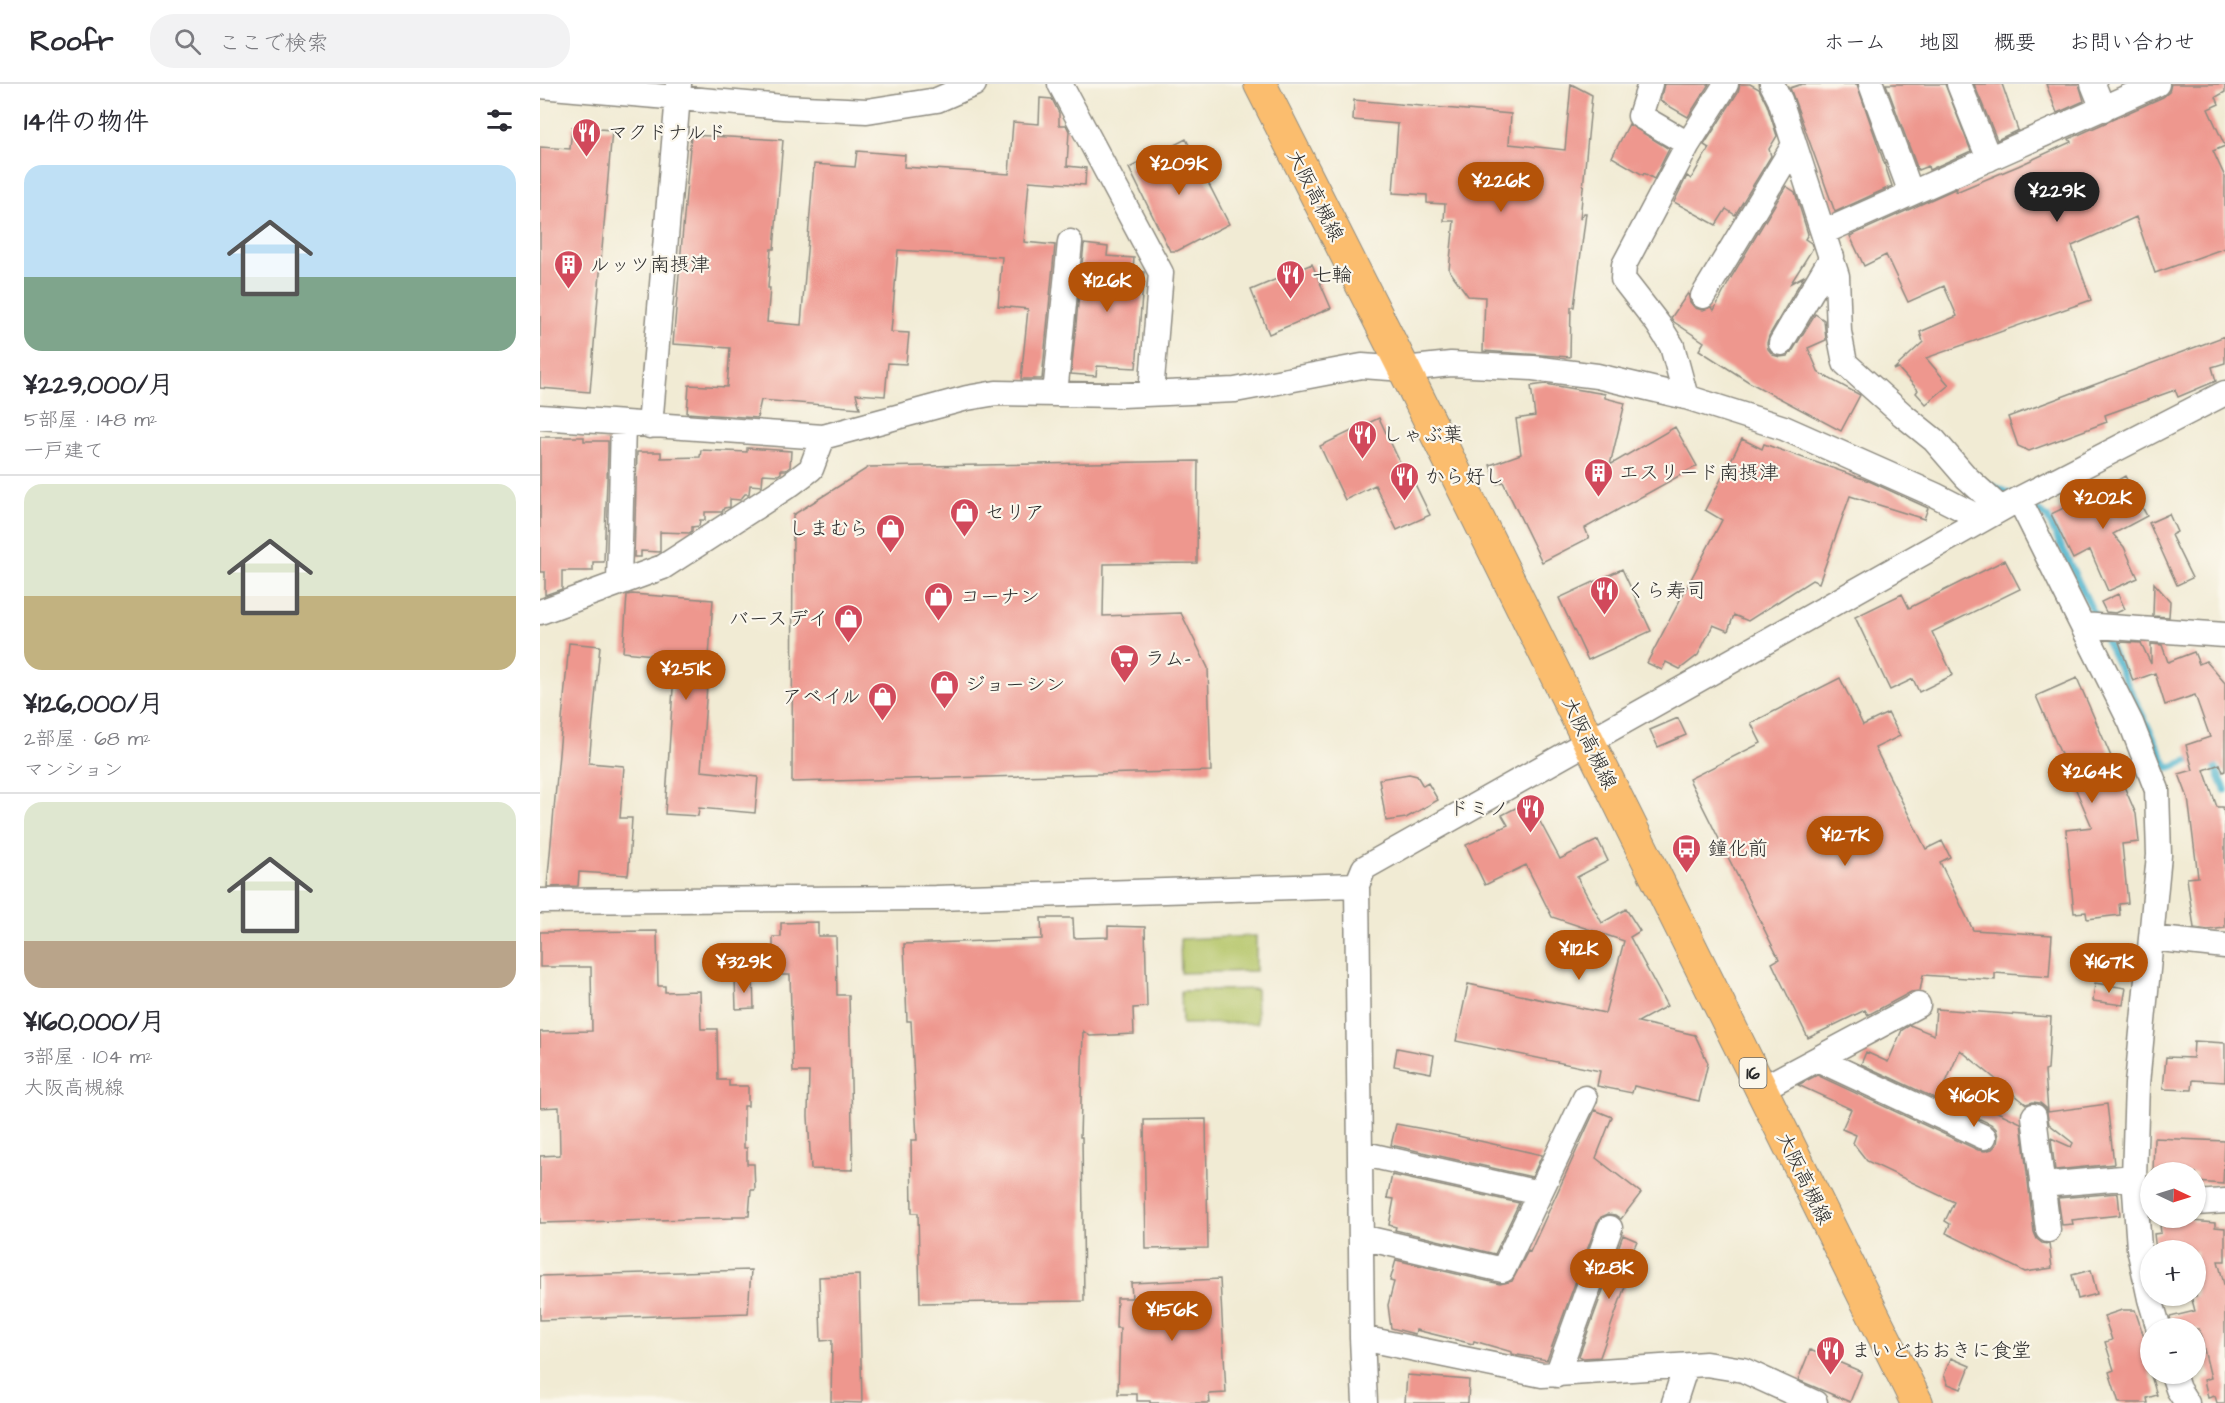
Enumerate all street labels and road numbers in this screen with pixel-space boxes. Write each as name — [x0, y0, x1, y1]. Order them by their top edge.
street label: 大阪高槻線 — [1280, 145, 1350, 246]
street label: 大阪高槻線 — [1555, 692, 1624, 795]
road number: 16 — [1740, 1058, 1766, 1088]
street label: 大阪高槻線 — [1770, 1127, 1839, 1230]

